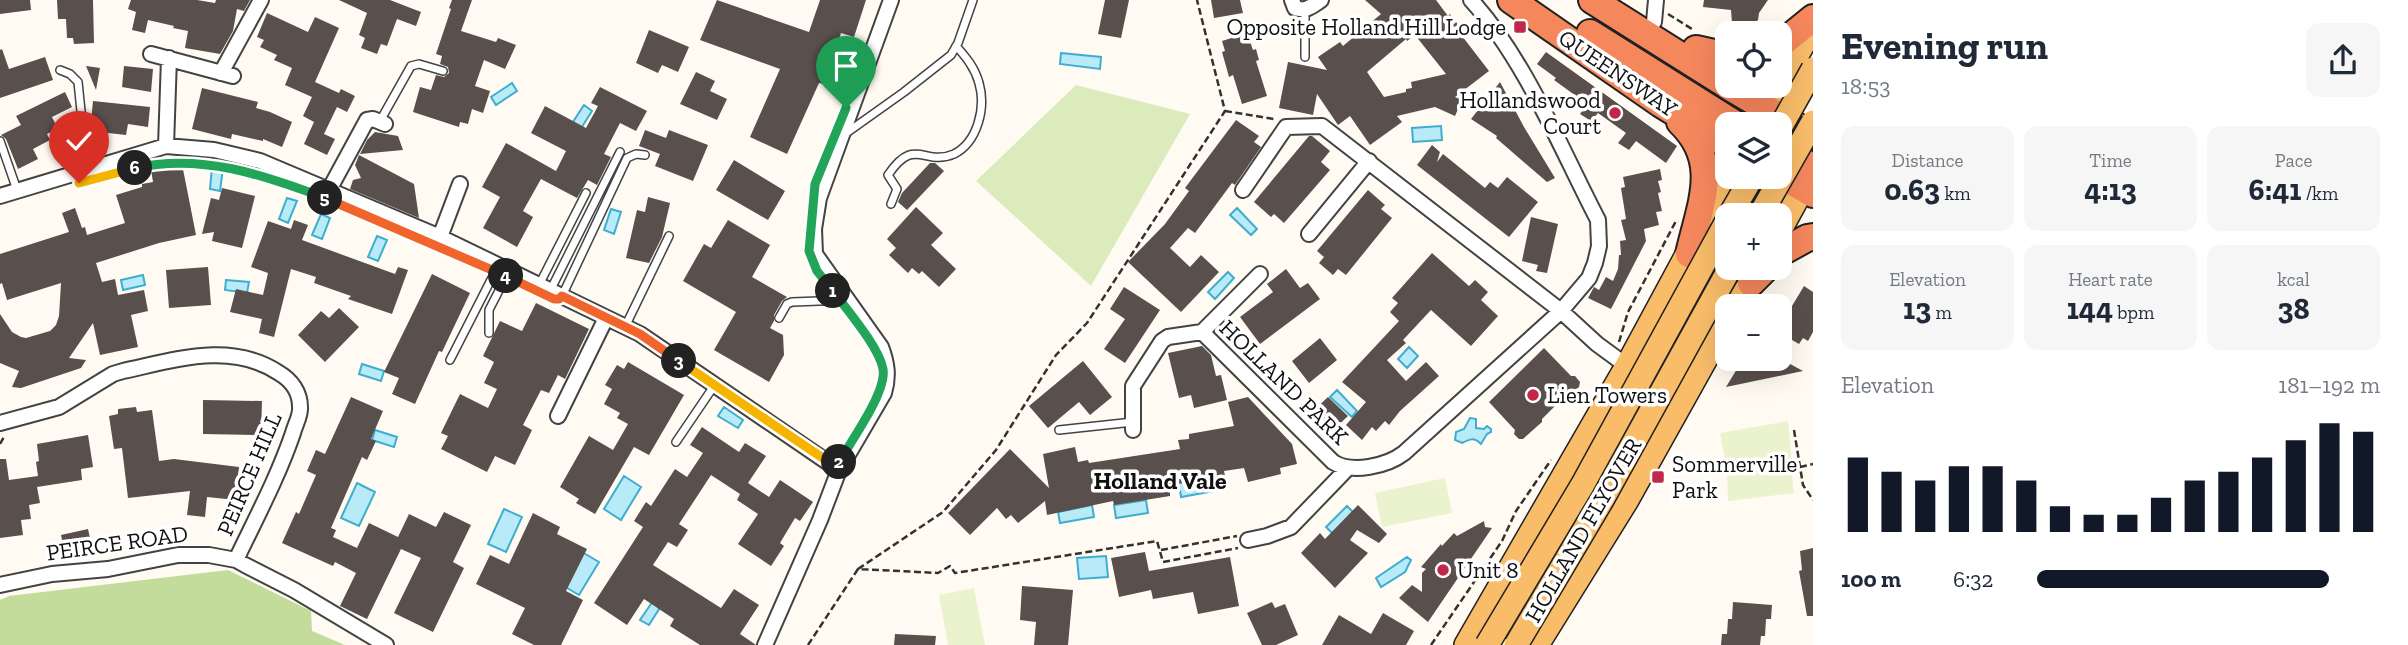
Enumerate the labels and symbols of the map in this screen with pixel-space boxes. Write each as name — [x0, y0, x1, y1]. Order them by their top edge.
place label: Opposite Holland Hill Lodge — [1226, 13, 1506, 41]
marker: Opposite Holland Hill Lodge — [1512, 19, 1528, 35]
street label: QUEENSWAY — [1553, 23, 1683, 123]
pin — [816, 36, 876, 108]
place label: Hollandswood Court — [1460, 86, 1601, 140]
marker: Hollandswood Court — [1607, 105, 1623, 121]
pin — [49, 111, 109, 183]
pin: 6 — [118, 150, 152, 186]
pin: 5 — [308, 180, 342, 216]
pin: 4 — [489, 258, 524, 294]
pin: 1 — [816, 274, 850, 308]
street label: HOLLAND PARK — [1214, 314, 1354, 451]
pin: 3 — [662, 344, 696, 378]
place label: Lien Towers — [1547, 381, 1667, 409]
marker: Lien Towers — [1525, 387, 1541, 403]
street label: PEIRCE HILL — [210, 408, 288, 540]
street label: HOLLAND FLYOVER — [1519, 433, 1647, 627]
pin: 2 — [822, 444, 856, 480]
place label: Sommerville Park — [1672, 450, 1797, 504]
district label: Holland Vale — [1093, 466, 1227, 495]
marker: Sommerville Park — [1650, 469, 1666, 485]
street label: PEIRCE ROAD — [44, 519, 190, 567]
place label: Unit 8 — [1457, 556, 1519, 584]
marker: Unit 8 — [1435, 562, 1451, 578]

